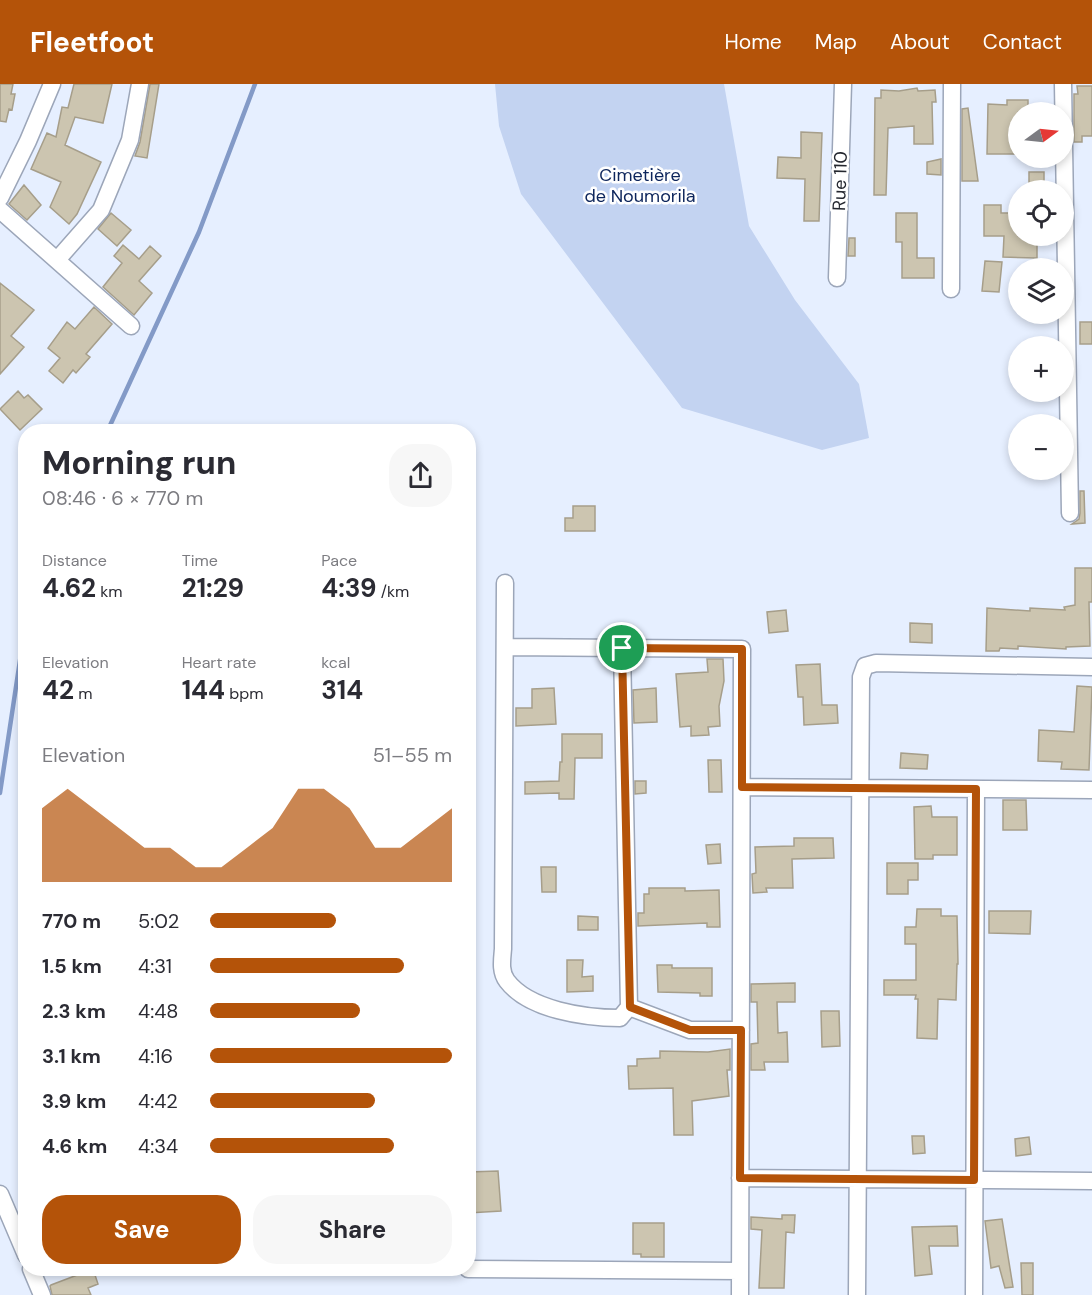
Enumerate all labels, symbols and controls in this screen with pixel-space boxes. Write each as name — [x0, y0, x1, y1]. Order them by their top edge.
text: Fleetfoot — [30, 24, 154, 61]
text: Home — [724, 28, 782, 56]
text: Map — [815, 28, 857, 56]
text: About — [890, 28, 950, 56]
text: Contact — [983, 28, 1062, 56]
north arrow — [1008, 102, 1074, 168]
map controls — [1008, 102, 1074, 480]
street label: Rue 110 — [827, 151, 853, 211]
park label: Cimetière de Noumorila — [584, 163, 696, 208]
button: locate — [1008, 180, 1074, 246]
button: layers — [1008, 258, 1074, 324]
button: + — [1008, 336, 1074, 402]
button: − — [1008, 414, 1074, 480]
text: Morning run — [42, 441, 236, 484]
button: share — [389, 444, 452, 507]
text: 08:46 · 6 × 770 m — [42, 485, 203, 511]
text: Distance — [42, 550, 107, 571]
text: Time — [182, 550, 218, 571]
text: Pace — [321, 550, 357, 571]
text: 4.62 — [42, 571, 96, 605]
text: 21:29 — [182, 571, 244, 605]
text: 4:39 — [321, 571, 376, 605]
text: km — [96, 581, 122, 602]
text: /km — [376, 581, 409, 602]
pin — [596, 622, 647, 673]
icon: arrive — [605, 631, 638, 664]
text: Elevation — [42, 652, 109, 673]
text: Heart rate — [182, 652, 256, 673]
text: kcal — [321, 652, 350, 673]
text: 42 — [42, 673, 74, 707]
text: 144 — [182, 673, 225, 707]
text: 314 — [321, 673, 363, 707]
text: m — [74, 683, 92, 704]
text: bpm — [225, 683, 263, 704]
text: Elevation — [42, 742, 125, 768]
text: 51–55 m — [373, 742, 452, 768]
text: 770 m — [42, 908, 101, 934]
text: 5:02 — [138, 908, 179, 934]
text: 1.5 km — [42, 953, 102, 979]
text: 4:31 — [138, 953, 172, 979]
text: 2.3 km — [42, 998, 106, 1024]
text: 4:48 — [138, 998, 178, 1024]
text: 3.1 km — [42, 1043, 101, 1069]
text: 4:16 — [138, 1043, 173, 1069]
text: 3.9 km — [42, 1088, 106, 1114]
text: 4:42 — [138, 1088, 178, 1114]
text: 4.6 km — [42, 1133, 107, 1159]
text: 4:34 — [138, 1133, 178, 1159]
button: Save — [42, 1195, 241, 1264]
button: Share — [253, 1195, 452, 1264]

